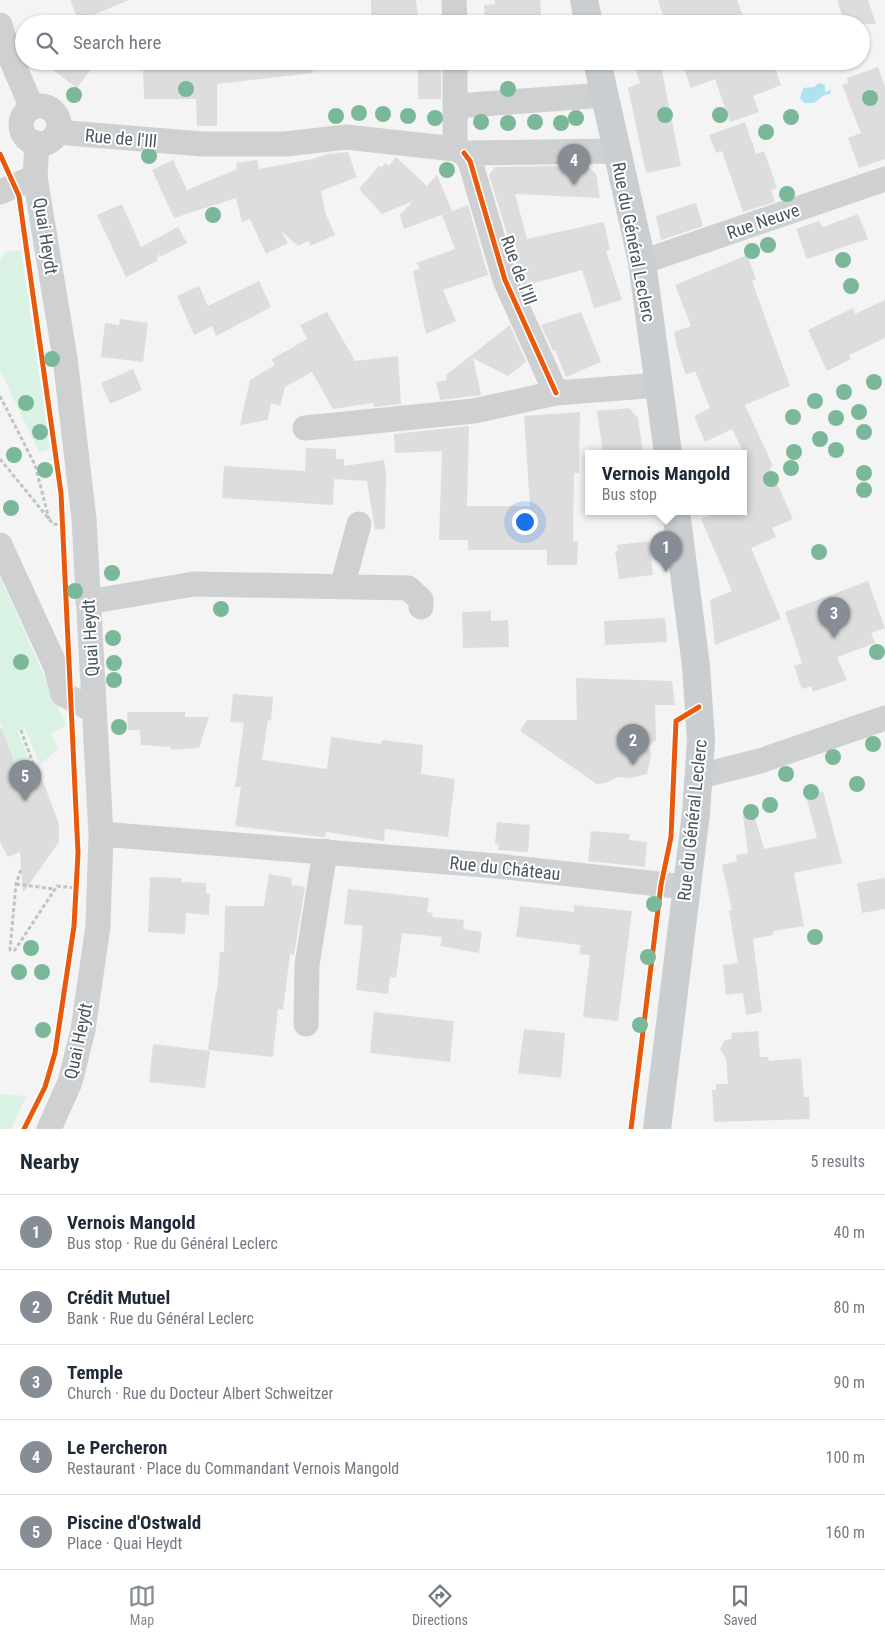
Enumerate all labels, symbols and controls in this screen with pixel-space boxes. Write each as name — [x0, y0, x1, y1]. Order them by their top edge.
search box — [15, 15, 870, 70]
icon: search — [33, 29, 61, 57]
text: Search here — [73, 31, 161, 54]
street label: Rue de l'Ill — [84, 124, 158, 152]
pin: 4 — [558, 144, 590, 185]
street label: Rue du Général Leclerc — [608, 160, 660, 324]
street label: Quai Heydt — [30, 196, 62, 276]
street label: Rue Neuve — [724, 199, 802, 243]
street label: Rue de l'Ill — [497, 232, 541, 308]
popup — [585, 450, 747, 515]
text: Vernois Mangold — [602, 462, 730, 485]
text: Bus stop — [602, 485, 657, 504]
your location — [512, 509, 538, 535]
pin: 1 — [650, 531, 682, 572]
pin: 3 — [818, 597, 850, 638]
street label: Quai Heydt — [77, 599, 103, 677]
pin: 2 — [617, 724, 649, 765]
street label: Rue du Général Leclerc — [673, 738, 711, 902]
pin: 5 — [9, 760, 41, 801]
street label: Rue du Château — [449, 852, 561, 884]
street label: Quai Heydt — [60, 1001, 96, 1081]
text: Nearby — [20, 1150, 79, 1174]
text: 5 results — [810, 1152, 865, 1171]
text: Vernois Mangold — [67, 1211, 195, 1234]
text: 1 — [32, 1223, 40, 1242]
text: 40 m — [833, 1223, 865, 1242]
text: Bus stop · Rue du Général Leclerc — [67, 1234, 278, 1253]
text: Crédit Mutuel — [67, 1286, 170, 1309]
text: 2 — [32, 1298, 40, 1317]
text: 80 m — [833, 1298, 865, 1317]
text: Bank · Rue du Général Leclerc — [67, 1309, 254, 1328]
text: Temple — [67, 1361, 123, 1384]
text: 3 — [32, 1373, 40, 1392]
text: 90 m — [833, 1373, 865, 1392]
text: Church · Rue du Docteur Albert Schweitzer — [67, 1384, 333, 1403]
text: Le Percheron — [67, 1436, 167, 1459]
text: 4 — [32, 1448, 40, 1467]
text: 100 m — [826, 1448, 865, 1467]
text: Restaurant · Place du Commandant Vernois Mangold — [67, 1459, 399, 1478]
text: Piscine d'Ostwald — [67, 1511, 201, 1534]
text: 5 — [32, 1523, 40, 1542]
text: 160 m — [826, 1523, 865, 1542]
text: Place · Quai Heydt — [67, 1534, 182, 1553]
tab: Map — [128, 1582, 156, 1628]
tab: Directions — [412, 1582, 468, 1628]
tab: Saved — [724, 1582, 757, 1628]

